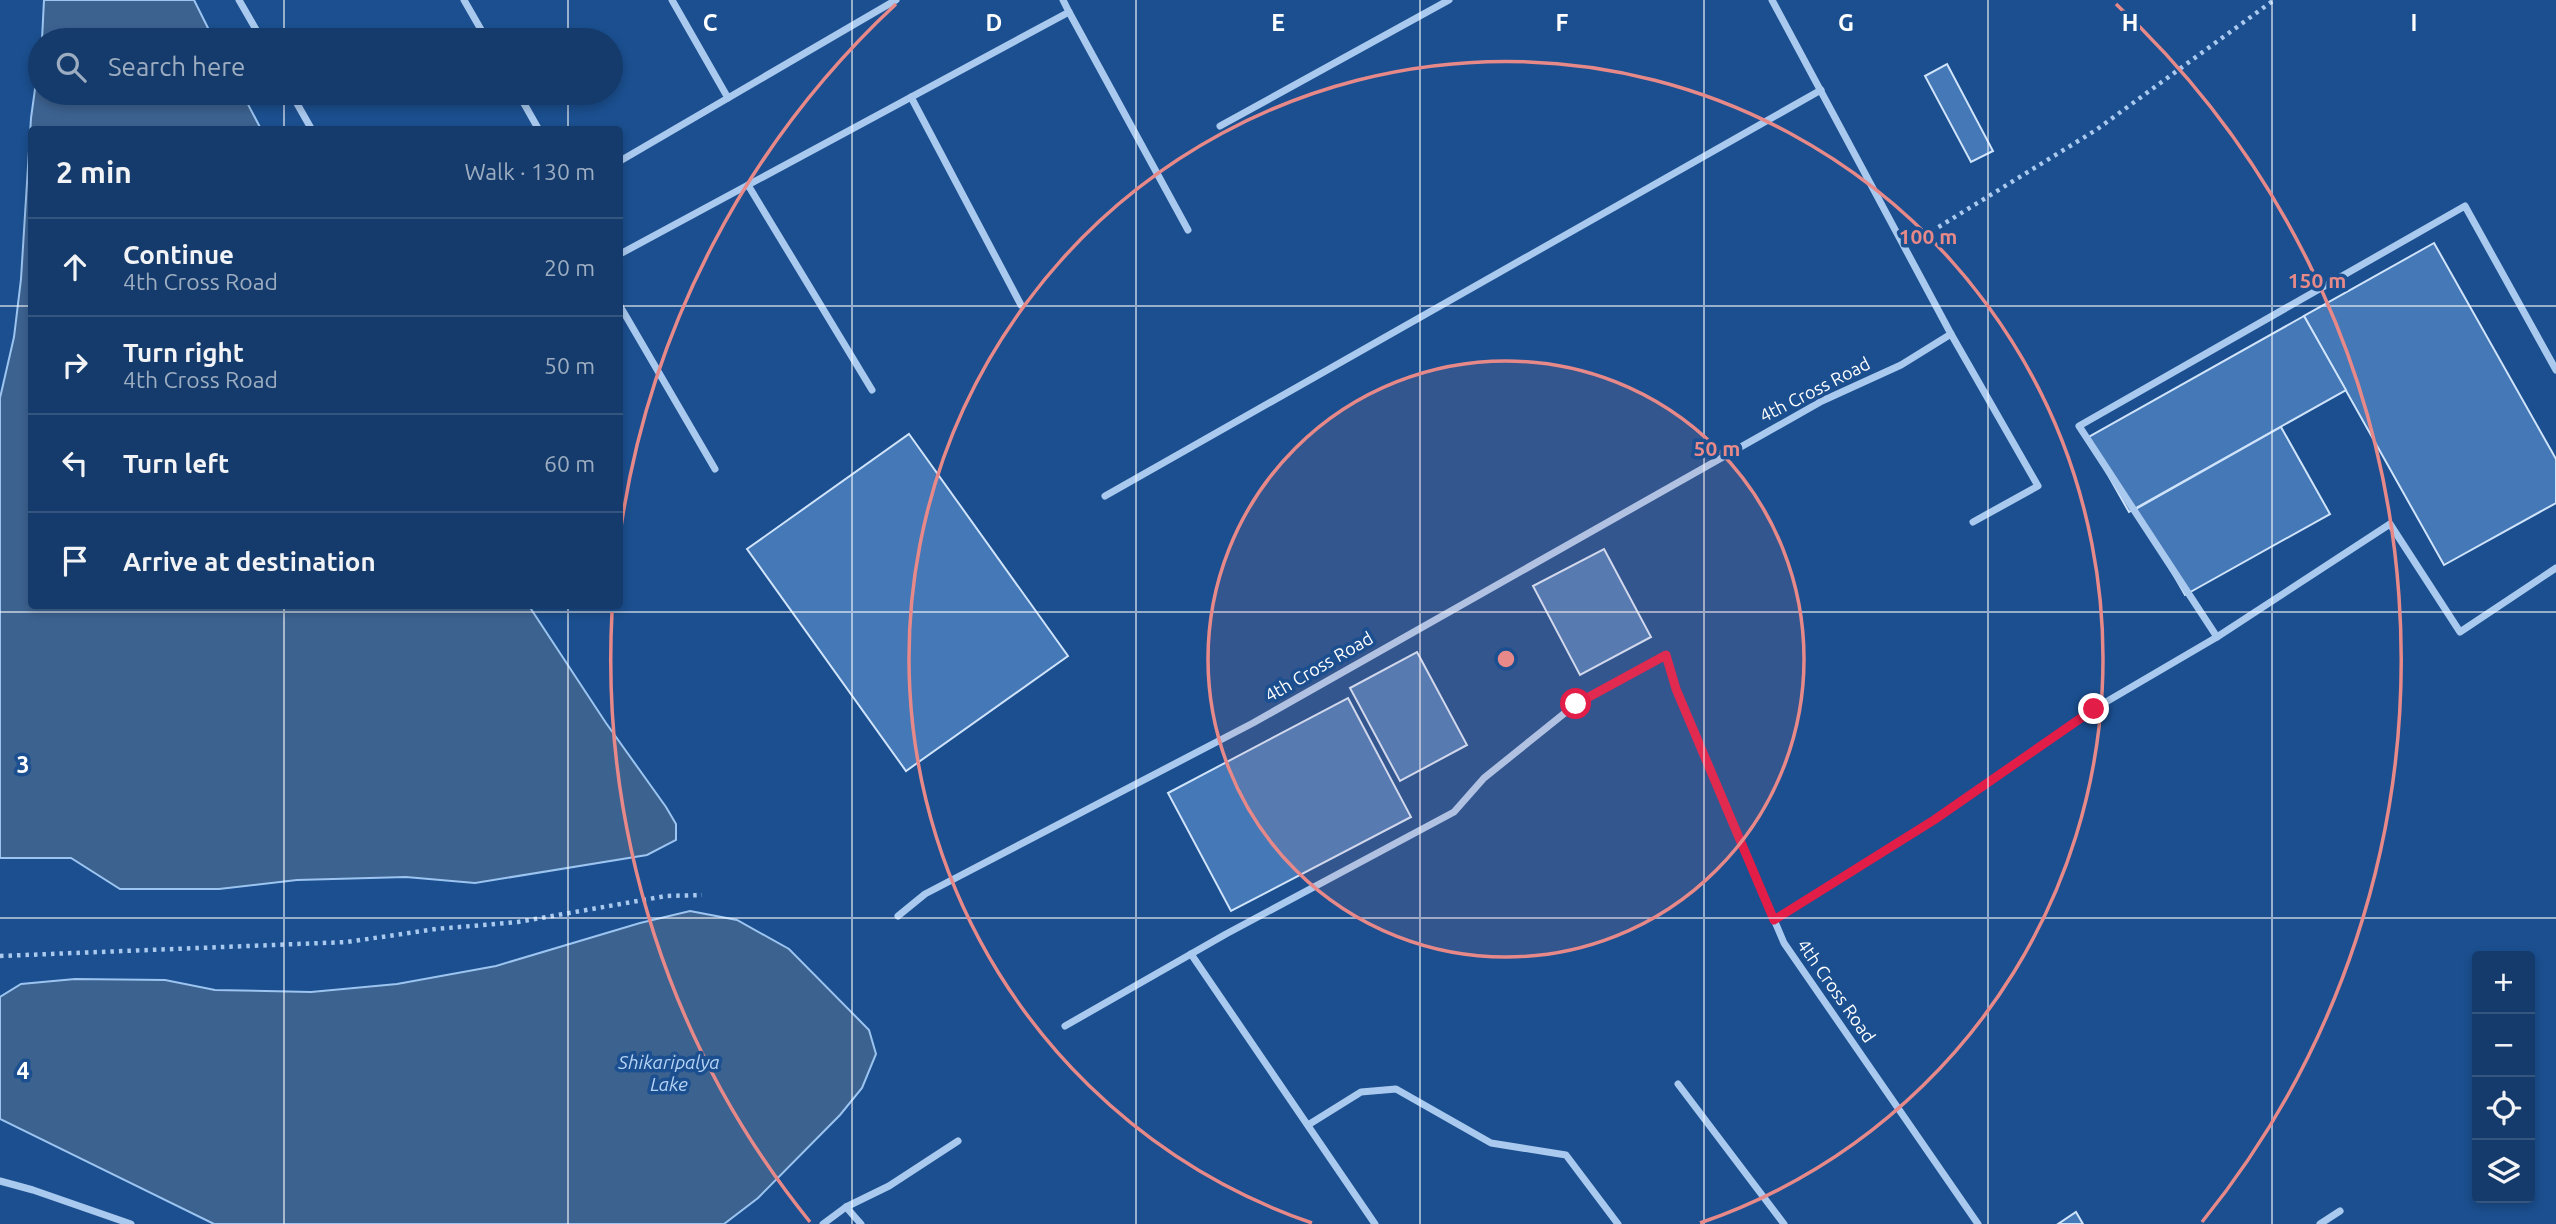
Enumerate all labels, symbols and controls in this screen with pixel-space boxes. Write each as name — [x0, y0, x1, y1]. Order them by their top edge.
text: C — [703, 10, 718, 35]
text: D — [986, 10, 1002, 35]
text: E — [1271, 10, 1285, 35]
text: F — [1556, 10, 1569, 35]
text: G — [1838, 10, 1854, 35]
text: H — [2122, 10, 2138, 35]
text: I — [2411, 10, 2417, 35]
search box — [28, 28, 623, 105]
icon: search — [52, 48, 90, 86]
text: Search here — [108, 52, 245, 81]
text: 2 min — [56, 155, 132, 189]
text: Walk · 130 m — [464, 159, 595, 184]
text: 100 m — [1899, 224, 1957, 248]
text: Continue — [123, 240, 234, 269]
icon: ahead — [56, 248, 94, 286]
text: 20 m — [544, 255, 595, 280]
text: 150 m — [2288, 268, 2346, 292]
text: 4th Cross Road — [123, 269, 278, 294]
text: Turn right — [123, 338, 244, 367]
icon: right — [56, 346, 94, 384]
text: 50 m — [544, 353, 595, 378]
street label: 4th Cross Road — [1756, 353, 1873, 426]
text: 4th Cross Road — [123, 367, 278, 392]
text: 50 m — [1694, 436, 1740, 460]
icon: left — [56, 444, 94, 482]
text: Turn left — [123, 449, 229, 478]
text: 60 m — [544, 451, 595, 476]
icon: arrive — [56, 542, 94, 580]
text: Arrive at destination — [123, 547, 376, 576]
street label: 4th Cross Road — [1261, 627, 1376, 705]
centre of rings — [1494, 647, 1518, 671]
route start — [1560, 688, 1591, 719]
route end — [2078, 693, 2109, 724]
text: 3 — [17, 752, 29, 777]
street label: 4th Cross Road — [1794, 935, 1880, 1046]
map controls — [2472, 951, 2535, 1203]
button: + — [2472, 951, 2535, 1014]
button: − — [2472, 1014, 2535, 1077]
water label: Shikaripalya Lake — [617, 1051, 720, 1095]
text: 4 — [17, 1058, 30, 1083]
button: locate — [2472, 1077, 2535, 1140]
button: layers — [2472, 1140, 2535, 1203]

